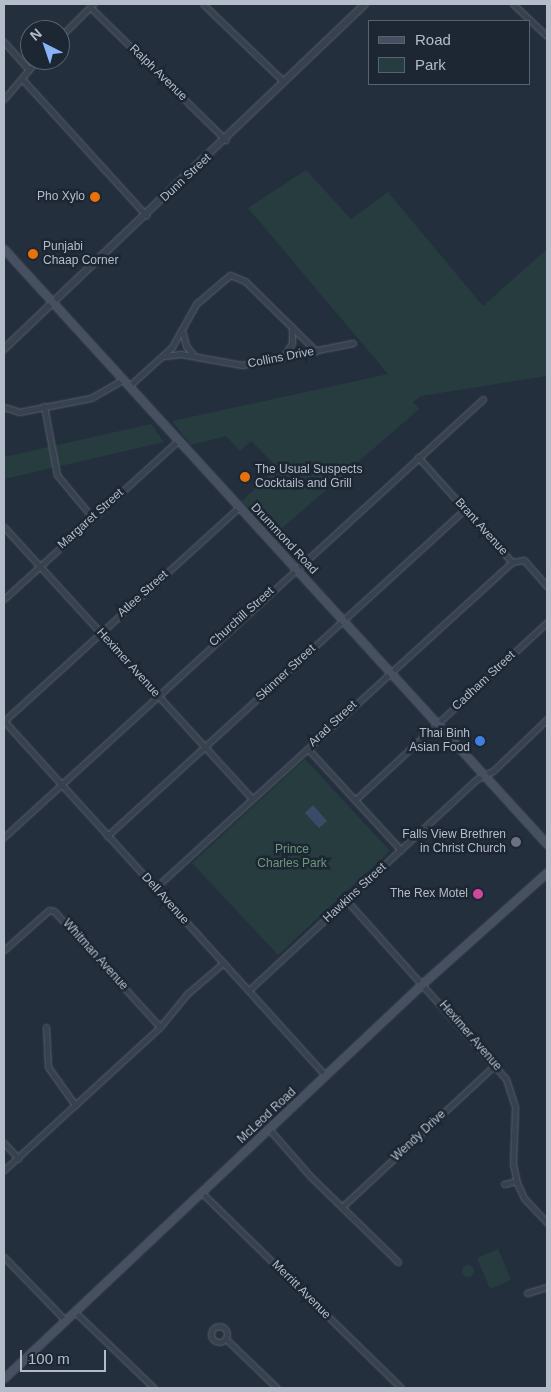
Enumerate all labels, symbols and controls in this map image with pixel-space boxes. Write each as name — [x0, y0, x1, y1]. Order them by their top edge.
north arrow — [20, 20, 70, 70]
legend — [368, 20, 531, 85]
text: N — [27, 25, 45, 44]
text: Road — [415, 31, 451, 48]
street label: Ralph Avenue — [126, 42, 190, 104]
text: Park — [415, 56, 446, 73]
street label: Dunn Street — [158, 151, 214, 205]
place label: Pho Xylo — [37, 190, 85, 204]
marker: Pho Xylo — [89, 191, 101, 203]
place label: Punjabi Chaap Corner — [43, 240, 118, 268]
marker: Punjabi Chaap Corner — [27, 248, 39, 260]
street label: Collins Drive — [247, 345, 315, 371]
place label: The Usual Suspects Cocktails and Grill — [255, 463, 362, 491]
marker: The Usual Suspects Cocktails and Grill — [239, 471, 251, 483]
street label: Margaret Street — [55, 486, 127, 552]
street label: Brant Avenue — [451, 495, 511, 559]
street label: Drummond Road — [248, 501, 320, 577]
street label: Atlee Street — [115, 568, 171, 620]
street label: Churchill Street — [207, 584, 277, 650]
street label: Heximer Avenue — [93, 625, 163, 701]
street label: Skinner Street — [253, 642, 319, 704]
street label: Cadham Street — [450, 648, 518, 714]
street label: Arad Street — [306, 698, 360, 750]
place label: Thai Binh Asian Food — [409, 727, 470, 755]
marker: Thai Binh Asian Food — [474, 735, 486, 747]
place label: Falls View Brethren in Christ Church — [402, 828, 506, 856]
marker: Falls View Brethren in Christ Church — [510, 836, 522, 848]
park label: Prince Charles Park — [257, 843, 327, 871]
street label: Hawkins Street — [321, 860, 389, 926]
street label: Dell Avenue — [138, 870, 192, 928]
place label: The Rex Motel — [390, 887, 468, 901]
marker: The Rex Motel — [472, 888, 484, 900]
street label: Whitman Avenue — [59, 916, 131, 994]
street label: Heximer Avenue — [436, 998, 504, 1074]
street label: McLeod Road — [235, 1085, 299, 1147]
street label: Wendy Drive — [389, 1107, 449, 1165]
street label: Merritt Avenue — [268, 1257, 334, 1323]
scale bar — [22, 1340, 109, 1372]
text: 100 m — [28, 1350, 70, 1367]

